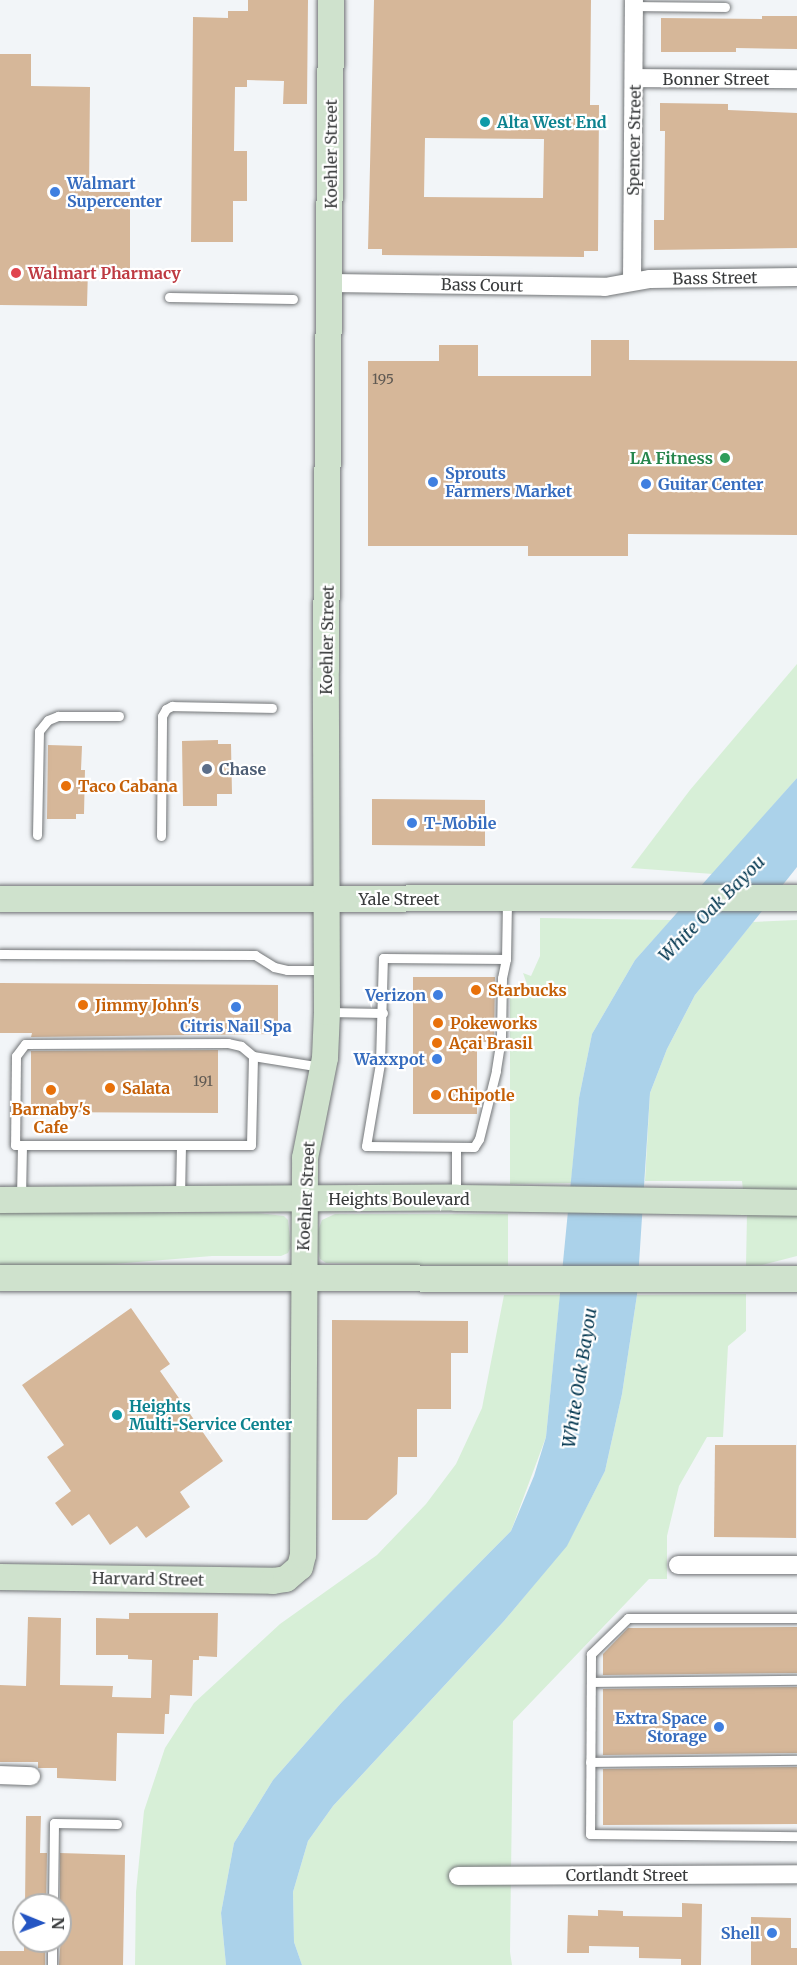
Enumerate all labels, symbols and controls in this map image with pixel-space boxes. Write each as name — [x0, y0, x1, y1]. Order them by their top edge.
street label: Bonner Street — [663, 69, 769, 89]
street label: Spencer Street — [623, 84, 645, 196]
street label: Koehler Street — [321, 99, 341, 209]
place label: Alta West End — [497, 112, 607, 132]
marker: Alta West End — [478, 115, 492, 129]
place label: Walmart Supercenter — [67, 173, 162, 211]
marker: Walmart Supercenter — [48, 185, 62, 199]
place label: Walmart Pharmacy — [28, 263, 181, 283]
marker: Walmart Pharmacy — [9, 266, 23, 280]
street label: Bass Street — [672, 268, 758, 288]
street label: Bass Court — [441, 275, 523, 295]
house number: 195 — [372, 371, 394, 387]
place label: LA Fitness — [630, 448, 713, 468]
marker: LA Fitness — [718, 451, 732, 465]
place label: Sprouts Farmers Market — [445, 463, 572, 501]
place label: Guitar Center — [658, 474, 763, 494]
marker: Sprouts Farmers Market — [426, 475, 440, 489]
marker: Guitar Center — [639, 477, 653, 491]
street label: Koehler Street — [316, 585, 338, 695]
place label: Chase — [219, 759, 266, 779]
marker: Chase — [200, 762, 214, 776]
place label: Taco Cabana — [78, 776, 178, 796]
marker: Taco Cabana — [59, 779, 73, 793]
place label: T-Mobile — [424, 813, 496, 833]
marker: T-Mobile — [405, 816, 419, 830]
water label: White Oak Bayou — [654, 851, 770, 967]
street label: Yale Street — [359, 889, 439, 909]
place label: Starbucks — [488, 980, 567, 1000]
marker: Starbucks — [469, 983, 483, 997]
place label: Verizon — [365, 985, 426, 1005]
marker: Verizon — [431, 988, 445, 1002]
place label: Jimmy John's — [95, 995, 199, 1015]
marker: Jimmy John's — [76, 998, 90, 1012]
marker: Citris Nail Spa — [229, 1000, 243, 1014]
place label: Pokeworks — [450, 1013, 538, 1033]
place label: Citris Nail Spa — [180, 1016, 292, 1036]
marker: Pokeworks — [431, 1016, 445, 1030]
place label: Açai Brasil — [449, 1033, 533, 1053]
marker: Açai Brasil — [430, 1036, 444, 1050]
place label: Waxxpot — [354, 1049, 425, 1069]
marker: Waxxpot — [430, 1052, 444, 1066]
house number: 191 — [193, 1073, 213, 1089]
place label: Salata — [122, 1078, 170, 1098]
marker: Salata — [103, 1081, 117, 1095]
marker: Barnaby's Cafe — [44, 1083, 58, 1097]
place label: Chipotle — [448, 1085, 515, 1105]
marker: Chipotle — [429, 1088, 443, 1102]
place label: Barnaby's Cafe — [12, 1099, 90, 1137]
street label: Koehler Street — [294, 1141, 318, 1251]
street label: Heights Boulevard — [328, 1189, 470, 1209]
water label: White Oak Bayou — [558, 1306, 602, 1450]
place label: Heights Multi-Service Center — [129, 1396, 292, 1434]
marker: Heights Multi-Service Center — [110, 1408, 124, 1422]
street label: Harvard Street — [92, 1568, 204, 1590]
place label: Extra Space Storage — [615, 1708, 707, 1746]
marker: Extra Space Storage — [712, 1720, 726, 1734]
street label: Cortlandt Street — [566, 1865, 688, 1885]
north arrow — [12, 1893, 72, 1953]
text: N — [48, 1917, 68, 1930]
place label: Shell — [721, 1923, 760, 1943]
marker: Shell — [765, 1926, 779, 1940]

